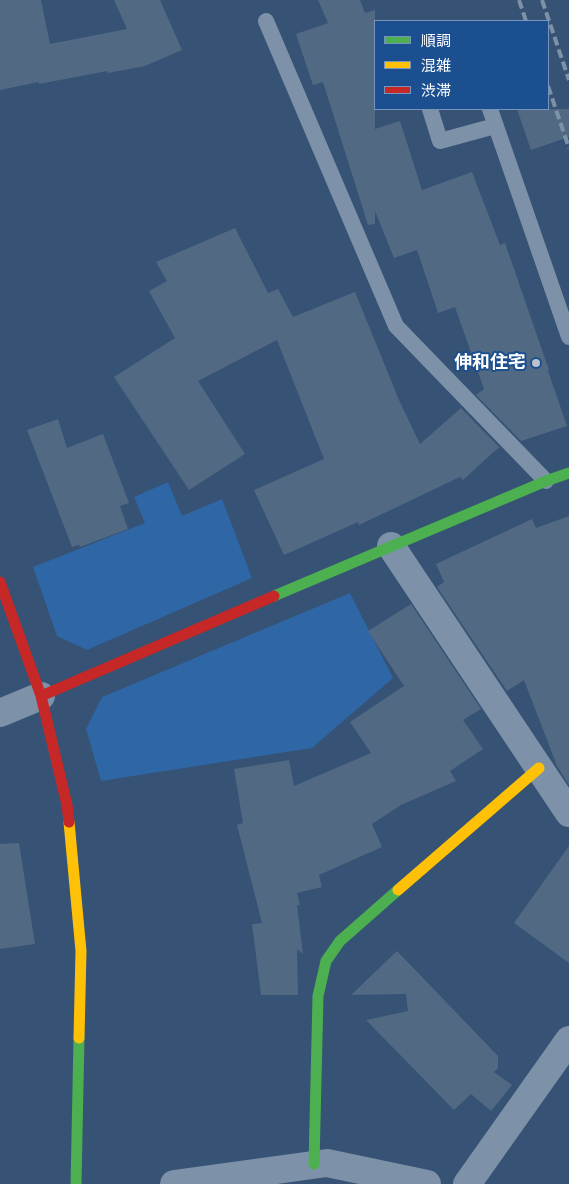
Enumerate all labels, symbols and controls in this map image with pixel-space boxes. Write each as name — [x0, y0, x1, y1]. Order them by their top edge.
legend — [374, 20, 549, 110]
text: 順調 — [421, 32, 451, 50]
text: 混雑 — [421, 57, 451, 75]
text: 渋滞 — [421, 82, 451, 100]
place label: 伸和住宅 — [454, 352, 526, 374]
marker: 伸和住宅 — [530, 357, 542, 369]

